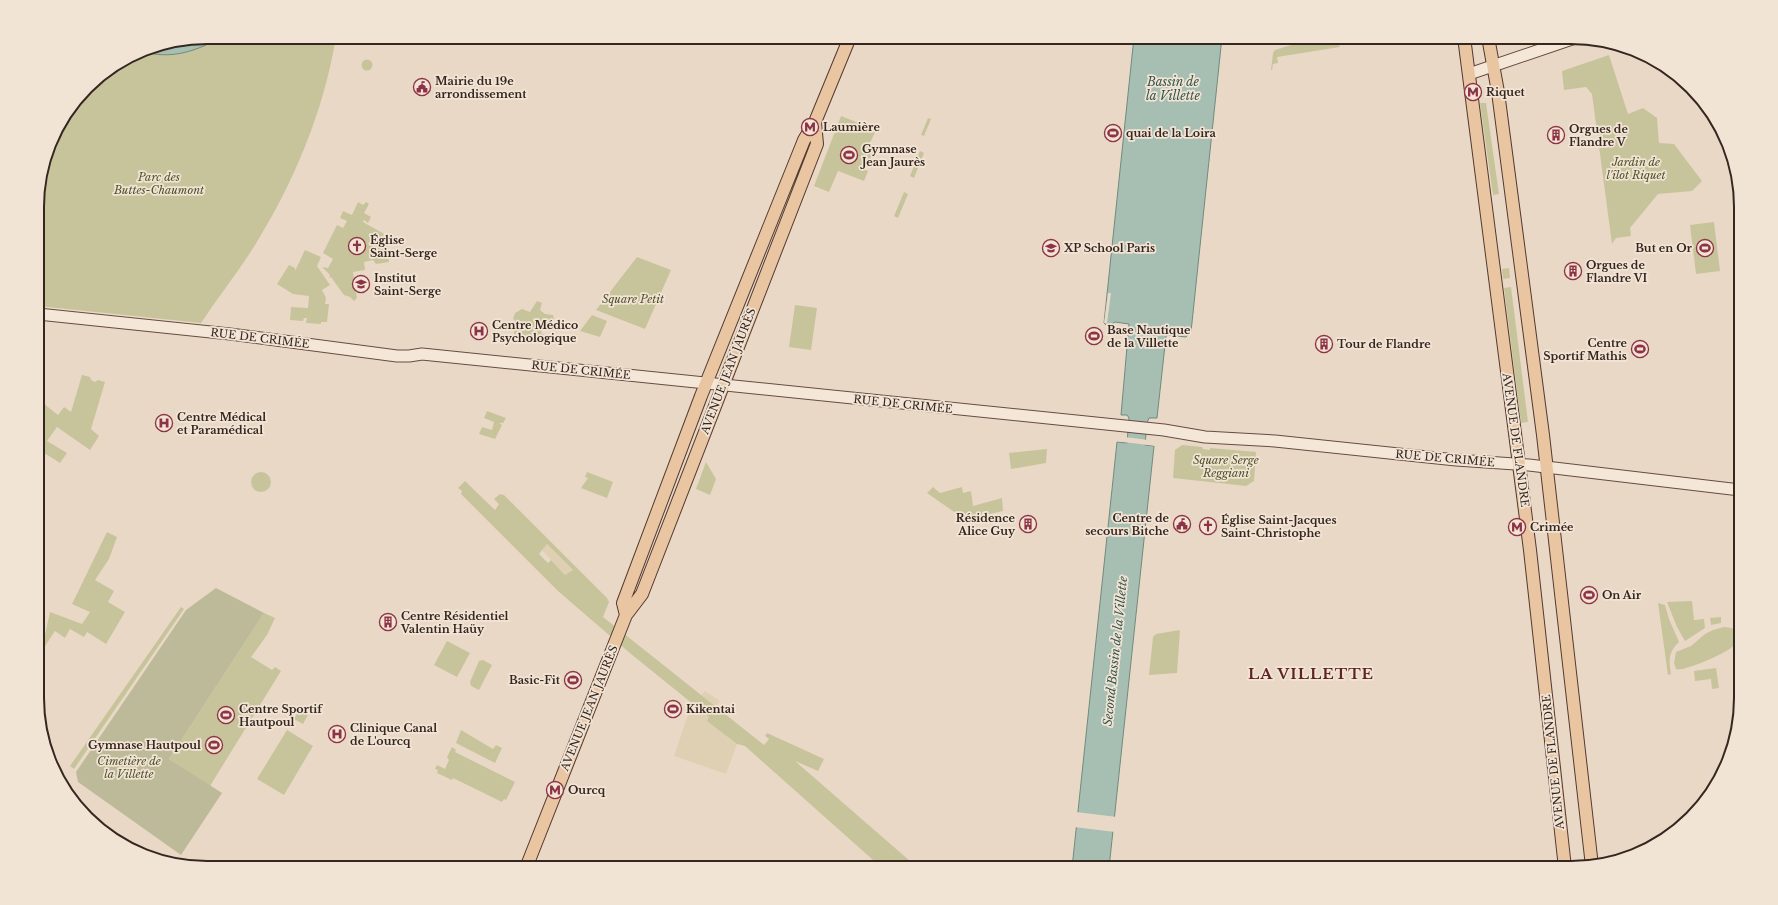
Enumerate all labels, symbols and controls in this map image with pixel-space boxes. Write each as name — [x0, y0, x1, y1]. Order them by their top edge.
place label: Mairie du 19e arrondissement — [435, 74, 527, 101]
water label: Bassin de la Villette — [1146, 74, 1200, 103]
public building icon: Mairie du 19e arrondissement — [412, 77, 432, 97]
metro station icon: Riquet — [1463, 82, 1483, 102]
place label: Riquet — [1486, 85, 1526, 99]
metro station icon: Laumière — [800, 117, 820, 137]
place label: Laumière — [823, 120, 880, 134]
place label: Orgues de Flandre V — [1569, 122, 1628, 149]
sports icon: quai de la Loira — [1103, 123, 1123, 143]
building icon: Orgues de Flandre V — [1546, 125, 1566, 145]
place label: quai de la Loira — [1126, 126, 1217, 140]
place label: Gymnase Jean Jaurès — [860, 142, 925, 169]
sports icon: Gymnase Jean Jaurès — [839, 145, 859, 165]
park label: Jardin de l'îlot Riquet — [1607, 155, 1665, 182]
park label: Parc des Buttes-Chaumont — [113, 170, 204, 197]
place label: Église Saint-Serge — [370, 233, 438, 260]
church icon: Église Saint-Serge — [347, 236, 367, 256]
school or university icon: XP School Paris — [1041, 238, 1061, 258]
sports icon: But en Or — [1695, 238, 1715, 258]
place label: XP School Paris — [1063, 241, 1155, 255]
place label: But en Or — [1635, 241, 1693, 255]
place label: Orgues de Flandre VI — [1586, 258, 1648, 285]
building icon: Orgues de Flandre VI — [1563, 261, 1583, 281]
place label: Institut Saint-Serge — [374, 271, 442, 298]
school or university icon: Institut Saint-Serge — [351, 274, 371, 294]
park label: Square Petit — [602, 292, 664, 306]
street label: AVENUE JEAN JAURÈS — [697, 306, 759, 437]
place label: Centre Médico Psychologique — [492, 318, 578, 345]
hospital icon: Centre Médico Psychologique — [469, 321, 489, 341]
place label: Base Nautique de la Villette — [1107, 323, 1191, 350]
street label: RUE DE CRIMÉE — [210, 325, 310, 351]
sports icon: Base Nautique de la Villette — [1084, 326, 1104, 346]
building icon: Tour de Flandre — [1314, 334, 1334, 354]
place label: Centre Sportif Mathis — [1543, 336, 1628, 363]
place label: Tour de Flandre — [1337, 337, 1431, 351]
sports icon: Centre Sportif Mathis — [1630, 339, 1650, 359]
street label: RUE DE CRIMÉE — [531, 358, 631, 382]
street label: AVENUE DE FLANDRE — [1499, 371, 1532, 508]
street label: RUE DE CRIMÉE — [853, 392, 953, 416]
place label: Centre Médical et Paramédical — [177, 410, 266, 437]
hospital icon: Centre Médical et Paramédical — [154, 413, 174, 433]
street label: RUE DE CRIMÉE — [1395, 447, 1495, 469]
park label: Square Serge Reggiani — [1193, 453, 1259, 480]
place label: Résidence Alice Guy — [956, 511, 1016, 538]
place label: Centre de secours Bitche — [1085, 511, 1170, 538]
place label: Église Saint-Jacques Saint-Christophe — [1221, 513, 1337, 540]
building icon: Résidence Alice Guy — [1018, 514, 1038, 534]
public building icon: Centre de secours Bitche — [1172, 514, 1192, 534]
church icon: Église Saint-Jacques Saint-Christophe — [1198, 516, 1218, 536]
metro station icon: Crimée — [1507, 517, 1527, 537]
place label: Crimée — [1530, 520, 1574, 534]
water label: Second Bassin de la Villette — [1100, 575, 1130, 727]
sports icon: On Air — [1579, 585, 1599, 605]
place label: On Air — [1602, 588, 1642, 602]
place label: Centre Résidentiel Valentin Haüy — [400, 609, 509, 636]
building icon: Centre Résidentiel Valentin Haüy — [378, 612, 398, 632]
street label: AVENUE JEAN JAURÈS — [557, 643, 621, 774]
district label: LA VILLETTE — [1248, 664, 1374, 683]
sports icon: Basic-Fit — [563, 670, 583, 690]
place label: Basic-Fit — [509, 673, 561, 687]
street label: AVENUE DE FLANDRE — [1539, 694, 1567, 831]
sports icon: Kikentai — [663, 699, 683, 719]
place label: Centre Sportif Hautpoul — [239, 702, 323, 729]
place label: Kikentai — [686, 702, 735, 716]
sports icon: Centre Sportif Hautpoul — [216, 705, 236, 725]
place label: Clinique Canal de L'ourcq — [350, 721, 437, 748]
hospital icon: Clinique Canal de L'ourcq — [327, 724, 347, 744]
sports icon: Gymnase Hautpoul — [204, 735, 224, 755]
place label: Gymnase Hautpoul — [88, 738, 201, 752]
park label: Cimetière de la Villette — [97, 754, 161, 781]
metro station icon: Ourcq — [545, 780, 565, 800]
place label: Ourcq — [568, 783, 606, 797]

